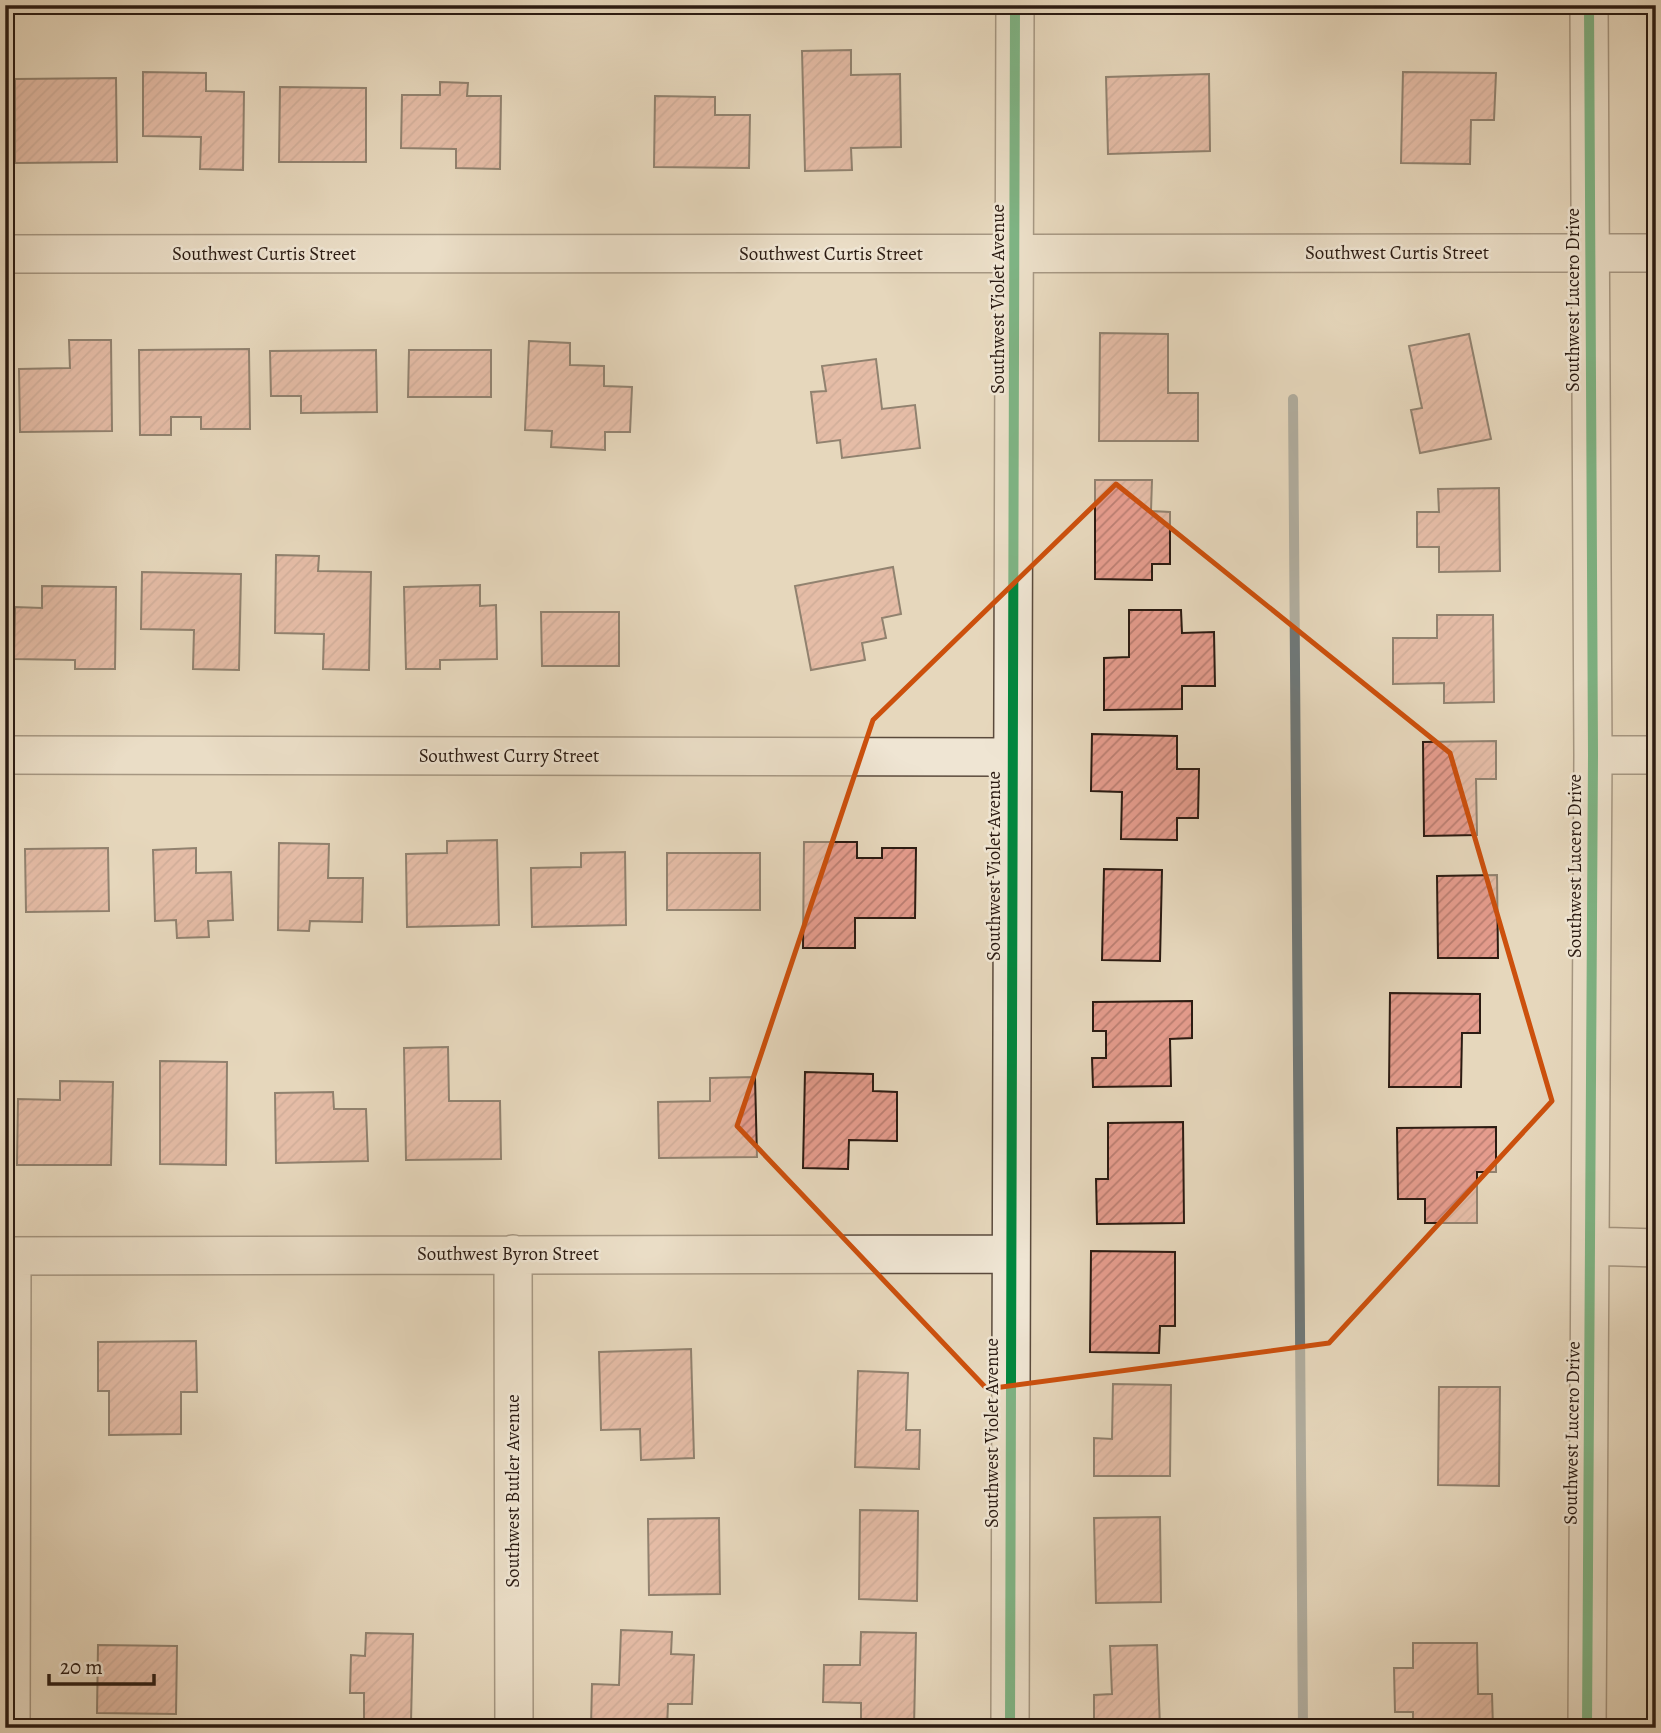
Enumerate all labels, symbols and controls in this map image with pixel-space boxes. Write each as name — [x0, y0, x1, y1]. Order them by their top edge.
street label: Southwest Violet Avenue — [985, 204, 1011, 394]
street label: Southwest Lucero Drive — [1560, 208, 1586, 392]
street label: Southwest Curtis Street — [1305, 240, 1489, 266]
street label: Southwest Curtis Street — [172, 241, 356, 267]
street label: Southwest Curtis Street — [739, 241, 923, 267]
street label: Southwest Curry Street — [419, 743, 599, 769]
street label: Southwest Violet Avenue — [981, 771, 1007, 961]
street label: Southwest Lucero Drive — [1562, 774, 1588, 958]
street label: Southwest Byron Street — [417, 1241, 599, 1267]
street label: Southwest Violet Avenue — [979, 1338, 1005, 1528]
street label: Southwest Lucero Drive — [1557, 1341, 1587, 1525]
street label: Southwest Butler Avenue — [500, 1394, 526, 1588]
scale bar — [49, 1642, 154, 1686]
text: 20 m — [60, 1653, 103, 1681]

